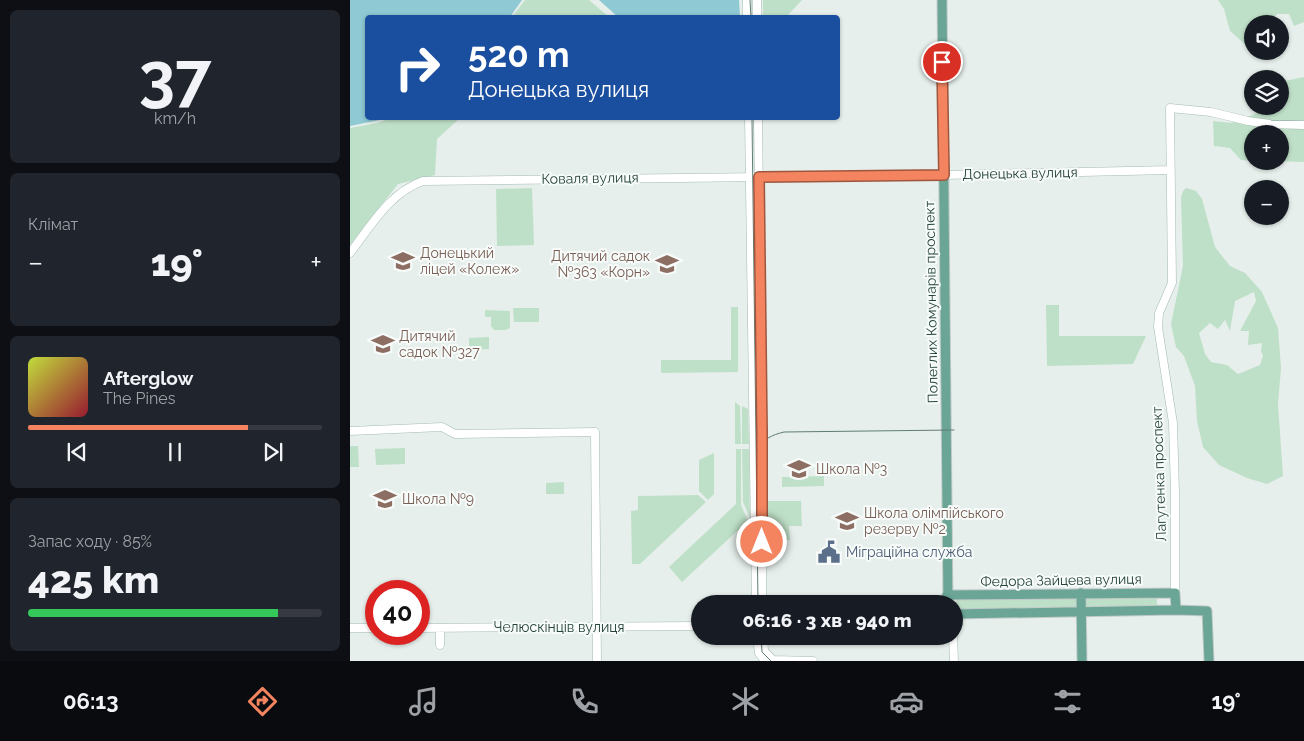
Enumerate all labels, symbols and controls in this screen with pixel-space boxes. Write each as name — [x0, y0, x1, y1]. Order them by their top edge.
map controls — [1244, 15, 1289, 225]
button: sound — [1244, 15, 1289, 60]
text: 520 m — [468, 34, 570, 75]
icon: right — [385, 35, 450, 100]
text: 37 — [139, 38, 211, 114]
pin — [921, 41, 963, 83]
icon: arrive — [928, 48, 956, 76]
button: layers — [1244, 70, 1289, 115]
text: Донецька вулиця — [468, 76, 649, 102]
text: km/h — [154, 109, 196, 128]
button: + — [1244, 125, 1289, 170]
street label: Донецька вулиця — [962, 164, 1078, 182]
street label: Коваля вулиця — [541, 169, 639, 187]
button: − — [1244, 180, 1289, 225]
street label: Полеглих Комунарів проспект — [921, 200, 941, 403]
text: Клімат — [28, 215, 78, 234]
text: 19° — [151, 240, 203, 285]
place label: Донецький ліцей «Колеж» — [420, 245, 519, 277]
text: − — [28, 246, 43, 279]
text: + — [310, 246, 322, 279]
school or university icon: Донецький ліцей «Колеж» — [390, 248, 416, 274]
place label: Дитячий садок №363 «Корн» — [551, 248, 650, 280]
school or university icon: Дитячий садок №363 «Корн» — [654, 251, 680, 277]
place label: Дитячий садок №327 — [399, 328, 480, 360]
school or university icon: Дитячий садок №327 — [370, 331, 396, 357]
text: Afterglow — [103, 367, 193, 389]
text: The Pines — [103, 389, 175, 408]
street label: Лагутенка проспект — [1149, 406, 1169, 542]
icon: previous — [63, 438, 91, 466]
icon: pause — [161, 438, 189, 466]
icon: next — [259, 438, 287, 466]
school or university icon: Школа №3 — [786, 456, 812, 482]
place label: Школа №3 — [816, 461, 887, 477]
school or university icon: Школа №9 — [372, 486, 398, 512]
place label: Школа №9 — [402, 491, 474, 507]
place label: Школа олімпійського резерву №2 — [864, 505, 1004, 537]
school or university icon: Школа олімпійського резерву №2 — [834, 508, 860, 534]
position arrow — [735, 515, 787, 567]
text: Запас ходу · 85% — [28, 532, 152, 551]
public building icon: Міграційна служба — [816, 539, 842, 565]
place label: Міграційна служба — [846, 544, 972, 560]
text: 425 km — [28, 557, 159, 602]
street label: Федора Зайцева вулиця — [980, 571, 1142, 589]
speed limit sign: 40 — [365, 580, 430, 645]
text: 06:16 · 3 хв · 940 m — [742, 609, 912, 631]
street label: Челюскінців вулиця — [493, 619, 625, 635]
icon: directions — [245, 684, 280, 719]
icon: music — [406, 684, 441, 719]
icon: phone — [567, 684, 602, 719]
icon: climate — [728, 684, 763, 719]
icon: car — [889, 684, 924, 719]
icon: filters — [1050, 684, 1085, 719]
text: 06:13 — [63, 688, 119, 714]
text: 19° — [1211, 688, 1241, 714]

